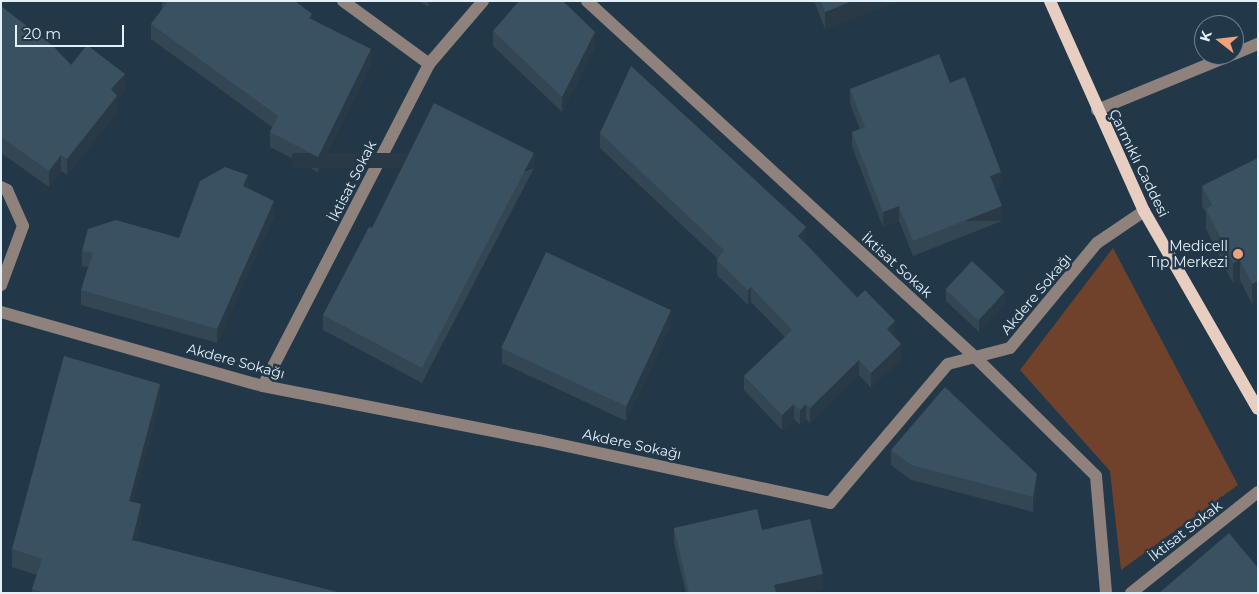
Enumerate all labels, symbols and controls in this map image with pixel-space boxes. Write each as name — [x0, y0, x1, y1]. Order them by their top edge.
scale bar — [18, 15, 126, 47]
north arrow — [1194, 15, 1244, 65]
text: 20 m — [23, 24, 61, 43]
text: K — [1195, 29, 1216, 44]
street label: Çarmıklı Caddesi — [1106, 106, 1172, 220]
street label: İktisat Sokak — [324, 138, 380, 224]
street label: İktisat Sokak — [858, 229, 936, 301]
place label: Medicell Tıp Merkezi — [1149, 238, 1228, 270]
marker: Medicell Tıp Merkezi — [1232, 248, 1244, 260]
street label: Akdere Sokağı — [997, 250, 1075, 338]
street label: Akdere Sokağı — [185, 340, 287, 382]
street label: Akdere Sokağı — [581, 425, 683, 463]
street label: İktisat Sokak — [1145, 497, 1225, 565]

